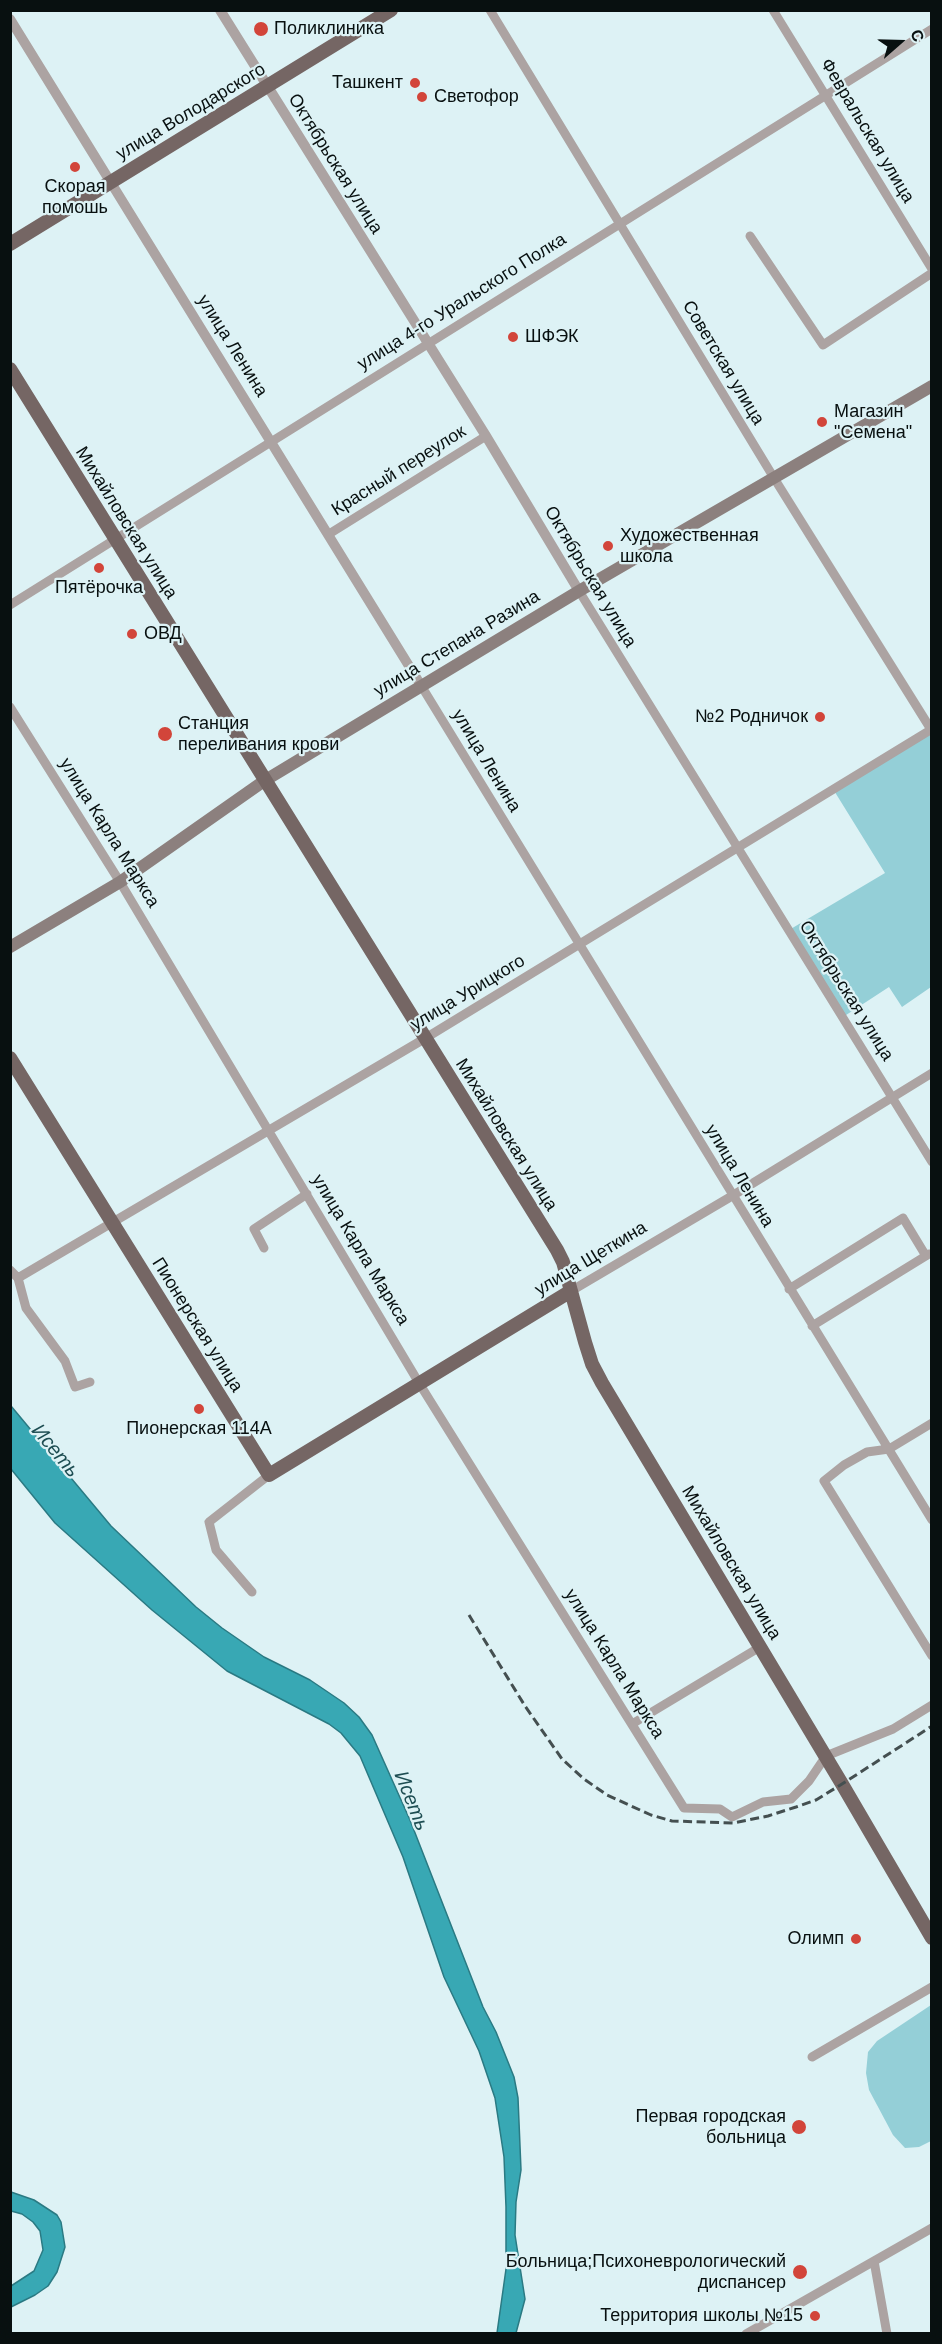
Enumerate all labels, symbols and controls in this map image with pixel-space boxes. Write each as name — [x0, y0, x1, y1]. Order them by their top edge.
north arrow — [870, 12, 930, 72]
place label: Поликлиника — [274, 18, 384, 40]
marker: Поликлиника — [252, 20, 270, 38]
text: С — [907, 27, 927, 44]
street label: Февральская улица — [815, 55, 919, 207]
street label: улица Володарского — [112, 59, 270, 165]
place label: Ташкент — [332, 72, 403, 94]
marker: Ташкент — [408, 76, 422, 90]
place label: Светофор — [434, 86, 519, 108]
street label: Октябрьская улица — [283, 90, 387, 238]
marker: Светофор — [415, 90, 429, 104]
marker: Скорая помошь — [68, 160, 82, 174]
place label: Скорая помошь — [42, 176, 108, 219]
street label: улица 4-го Уральского Полка — [354, 229, 570, 375]
street label: улица Ленина — [192, 291, 272, 401]
street label: Советская улица — [677, 297, 769, 429]
place label: ШФЭК — [525, 326, 579, 348]
marker: ШФЭК — [506, 330, 520, 344]
place label: Магазин "Семена" — [834, 401, 912, 444]
marker: Магазин "Семена" — [815, 415, 829, 429]
street label: Красный переулок — [328, 421, 470, 521]
street label: Михайловская улица — [70, 443, 182, 603]
street label: Октябрьская улица — [539, 502, 641, 652]
place label: Художественная школа — [620, 525, 759, 568]
marker: Художественная школа — [601, 539, 615, 553]
marker: Пятёрочка — [92, 561, 106, 575]
place label: Пятёрочка — [55, 577, 143, 599]
street label: улица Степана Разина — [370, 586, 544, 702]
place label: ОВД — [144, 623, 182, 645]
marker: ОВД — [125, 627, 139, 641]
street label: улица Ленина — [447, 706, 525, 816]
place label: №2 Родничок — [695, 706, 808, 728]
marker: №2 Родничок — [813, 710, 827, 724]
place label: Станция переливания крови — [178, 713, 339, 756]
marker: Станция переливания крови — [156, 725, 174, 743]
street label: улица Карла Маркса — [54, 754, 164, 912]
street label: Октябрьская улица — [794, 917, 898, 1065]
street label: улица Урицкого — [407, 950, 529, 1036]
street label: Михайловская улица — [450, 1055, 562, 1215]
street label: улица Ленина — [700, 1121, 778, 1231]
street label: улица Карла Маркса — [306, 1171, 414, 1329]
street label: улица Щеткина — [531, 1217, 651, 1301]
street label: Пионерская улица — [147, 1254, 247, 1396]
marker: Пионерская 114А — [192, 1402, 206, 1416]
place label: Пионерская 114А — [126, 1418, 272, 1440]
water label: Исеть — [26, 1419, 84, 1483]
street label: Михайловская улица — [677, 1482, 785, 1644]
street label: улица Карла Маркса — [559, 1585, 669, 1743]
water label: Исеть — [388, 1768, 434, 1834]
place label: Олимп — [788, 1928, 844, 1950]
marker: Олимп — [849, 1932, 863, 1946]
place label: Первая городская больница — [636, 2106, 786, 2148]
marker: Первая городская больница — [790, 2118, 808, 2136]
place label: Больница;Психоневрологический диспансер — [506, 2251, 786, 2294]
marker: Больница;Психоневрологический диспансер — [791, 2263, 809, 2281]
place label: Территория школы №15 — [600, 2305, 803, 2327]
marker: Территория школы №15 — [808, 2309, 822, 2323]

